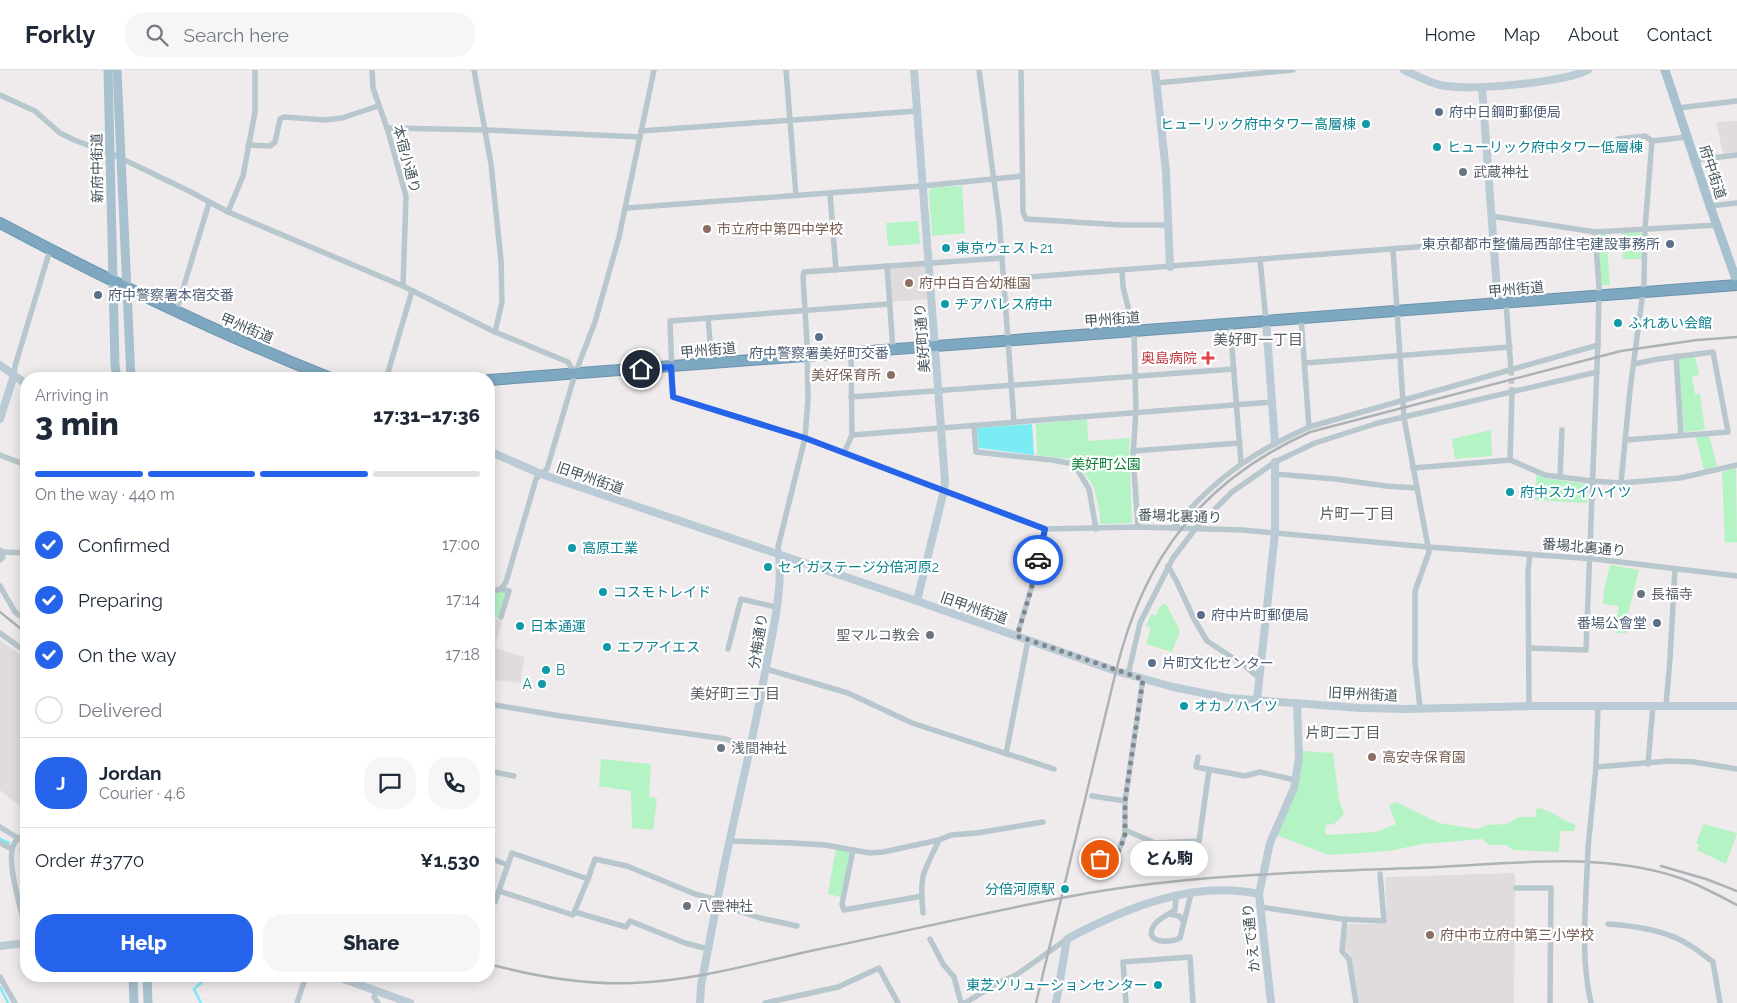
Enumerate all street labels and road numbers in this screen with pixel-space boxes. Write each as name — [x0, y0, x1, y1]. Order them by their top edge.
street label: 本宿小通り — [390, 123, 424, 195]
street label: 新府中街道 — [88, 133, 106, 203]
street label: 府中街道 — [1697, 143, 1729, 201]
street label: 甲州街道 — [1487, 279, 1545, 299]
street label: 美好町通り — [912, 303, 932, 373]
street label: 甲州街道 — [1084, 309, 1140, 329]
street label: 甲州街道 — [218, 310, 276, 346]
street label: 甲州街道 — [679, 340, 737, 360]
street label: 旧甲州街道 — [554, 459, 626, 497]
street label: 番場北裏通り — [1138, 507, 1222, 525]
street label: 番場北裏通り — [1541, 535, 1627, 559]
street label: 旧甲州街道 — [938, 589, 1010, 627]
street label: 分梅通り — [746, 612, 770, 670]
street label: 旧甲州街道 — [1328, 684, 1398, 704]
street label: かえで通り — [1239, 903, 1263, 973]

